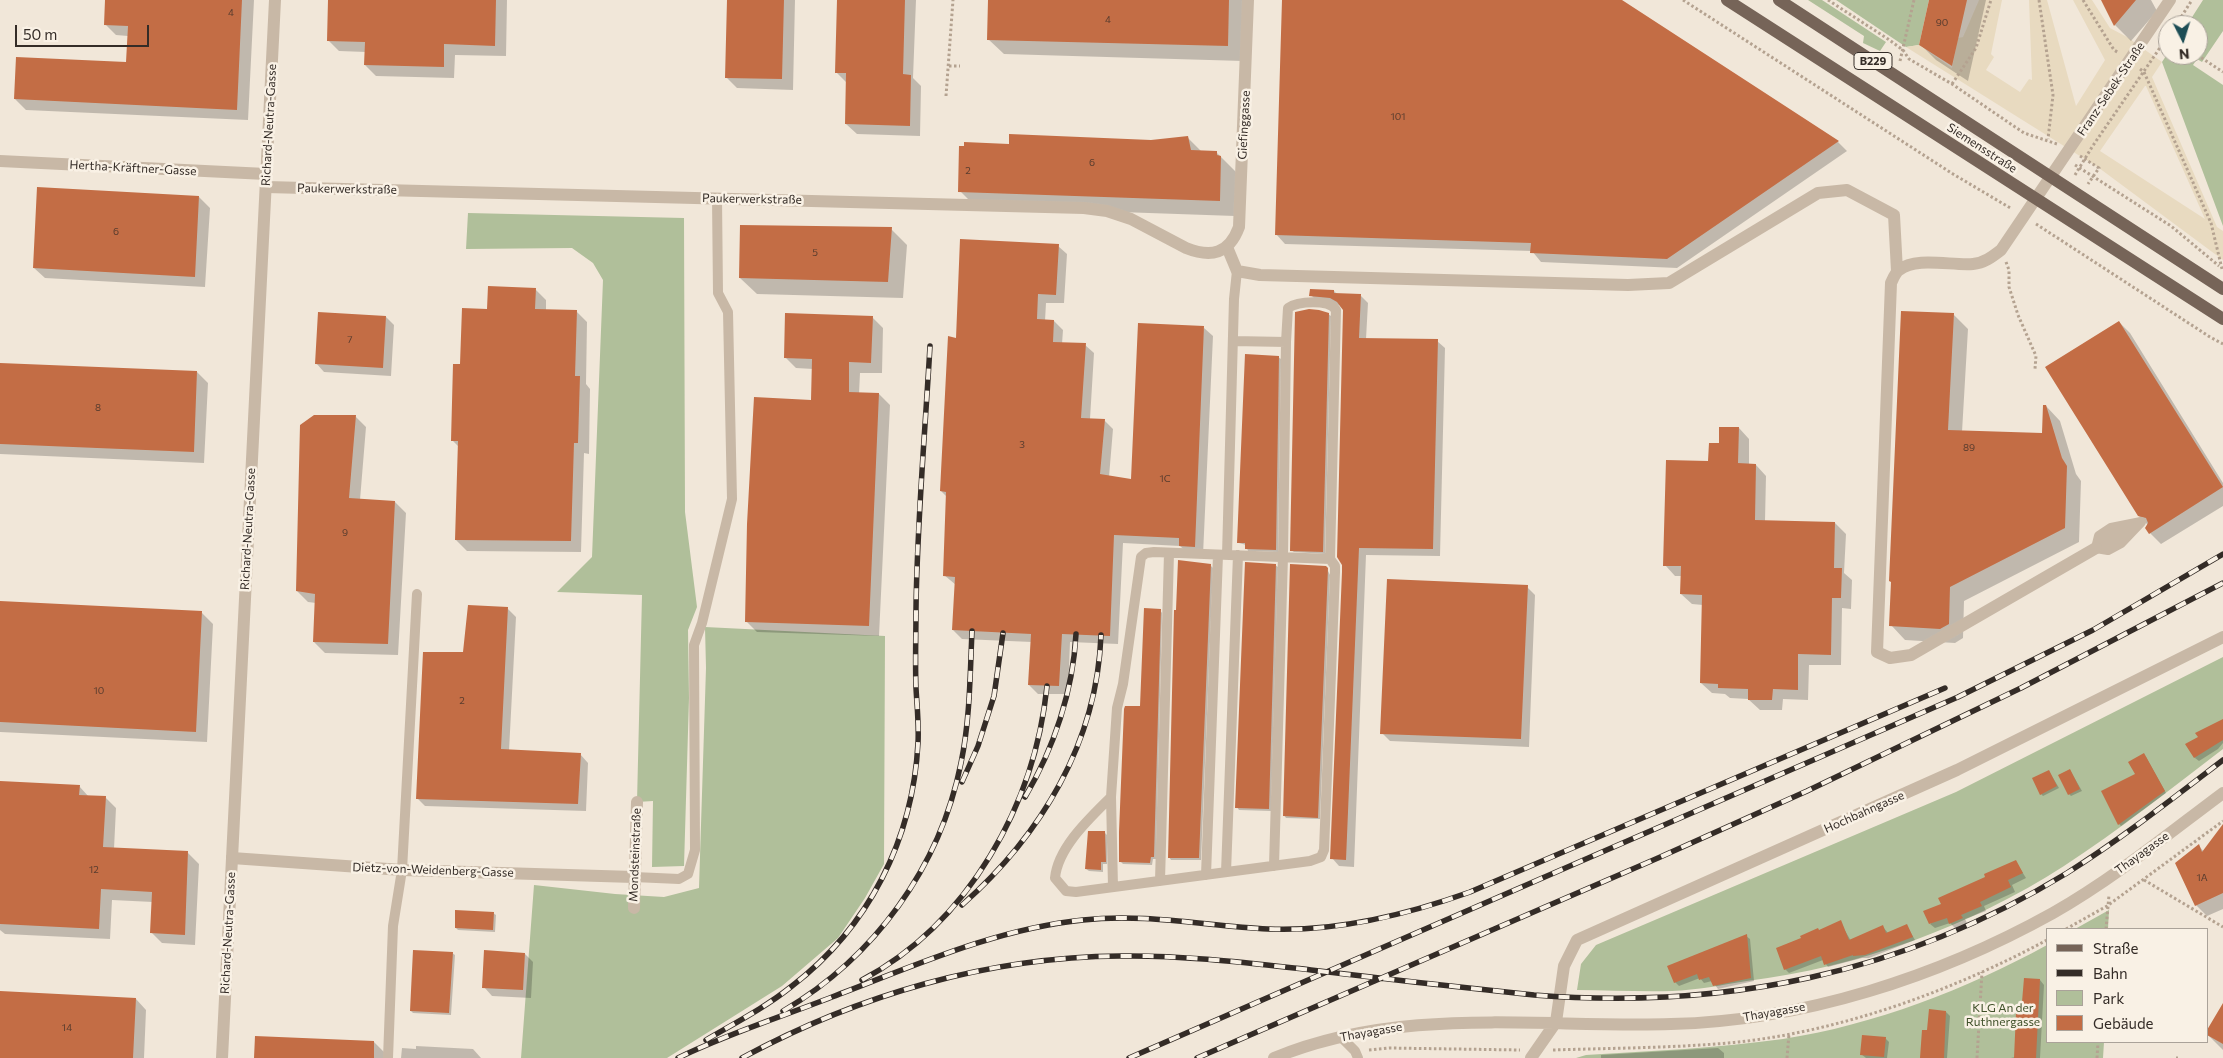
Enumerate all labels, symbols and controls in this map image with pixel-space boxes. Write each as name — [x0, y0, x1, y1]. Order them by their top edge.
house number: 4 — [228, 7, 234, 19]
house number: 4 — [1105, 14, 1111, 26]
scale bar — [18, 15, 151, 47]
north arrow — [2158, 15, 2208, 65]
house number: 90 — [1936, 17, 1948, 29]
text: 50 m — [23, 25, 57, 43]
street label: Franz-Sebek-Straße — [2074, 39, 2148, 139]
text: N — [2178, 46, 2190, 63]
road number: B229 — [1854, 52, 1892, 70]
street label: Richard-Neutra-Gasse — [259, 64, 279, 186]
street label: Giefinggasse — [1235, 90, 1253, 160]
house number: 101 — [1390, 111, 1406, 123]
street label: Siemensstraße — [1944, 120, 2020, 176]
street label: Hertha-Kräftner-Gasse — [69, 157, 197, 179]
house number: 6 — [1089, 157, 1095, 169]
house number: 2 — [965, 165, 971, 177]
street label: Paukerwerkstraße — [297, 181, 397, 197]
street label: Paukerwerkstraße — [702, 191, 802, 207]
house number: 6 — [113, 226, 119, 238]
house number: 5 — [812, 247, 818, 259]
house number: 7 — [347, 334, 353, 346]
house number: 8 — [95, 402, 101, 414]
house number: 3 — [1019, 439, 1025, 451]
house number: 89 — [1963, 442, 1975, 454]
street label: Richard-Neutra-Gasse — [238, 468, 258, 590]
house number: 1C — [1159, 473, 1171, 485]
house number: 9 — [342, 527, 348, 539]
house number: 10 — [94, 685, 104, 697]
house number: 2 — [459, 695, 465, 707]
street label: Hochbahngasse — [1822, 788, 1906, 836]
street label: Mondsteinstraße — [626, 808, 644, 902]
street label: Thayagasse — [2112, 829, 2172, 877]
street label: Dietz-von-Weidenberg-Gasse — [352, 860, 514, 880]
house number: 12 — [89, 864, 99, 876]
street label: Richard-Neutra-Gasse — [218, 872, 238, 994]
house number: 1A — [2196, 872, 2208, 884]
legend — [2046, 928, 2208, 1043]
text: Straße — [2093, 939, 2139, 957]
text: Bahn — [2093, 964, 2128, 982]
text: Park — [2093, 989, 2124, 1007]
street label: Thayagasse — [1742, 999, 1806, 1025]
park label: KLG An der Ruthnergasse — [1966, 1001, 2040, 1029]
text: Gebäude — [2093, 1014, 2154, 1032]
street label: Thayagasse — [1339, 1019, 1403, 1045]
house number: 14 — [62, 1022, 72, 1034]

